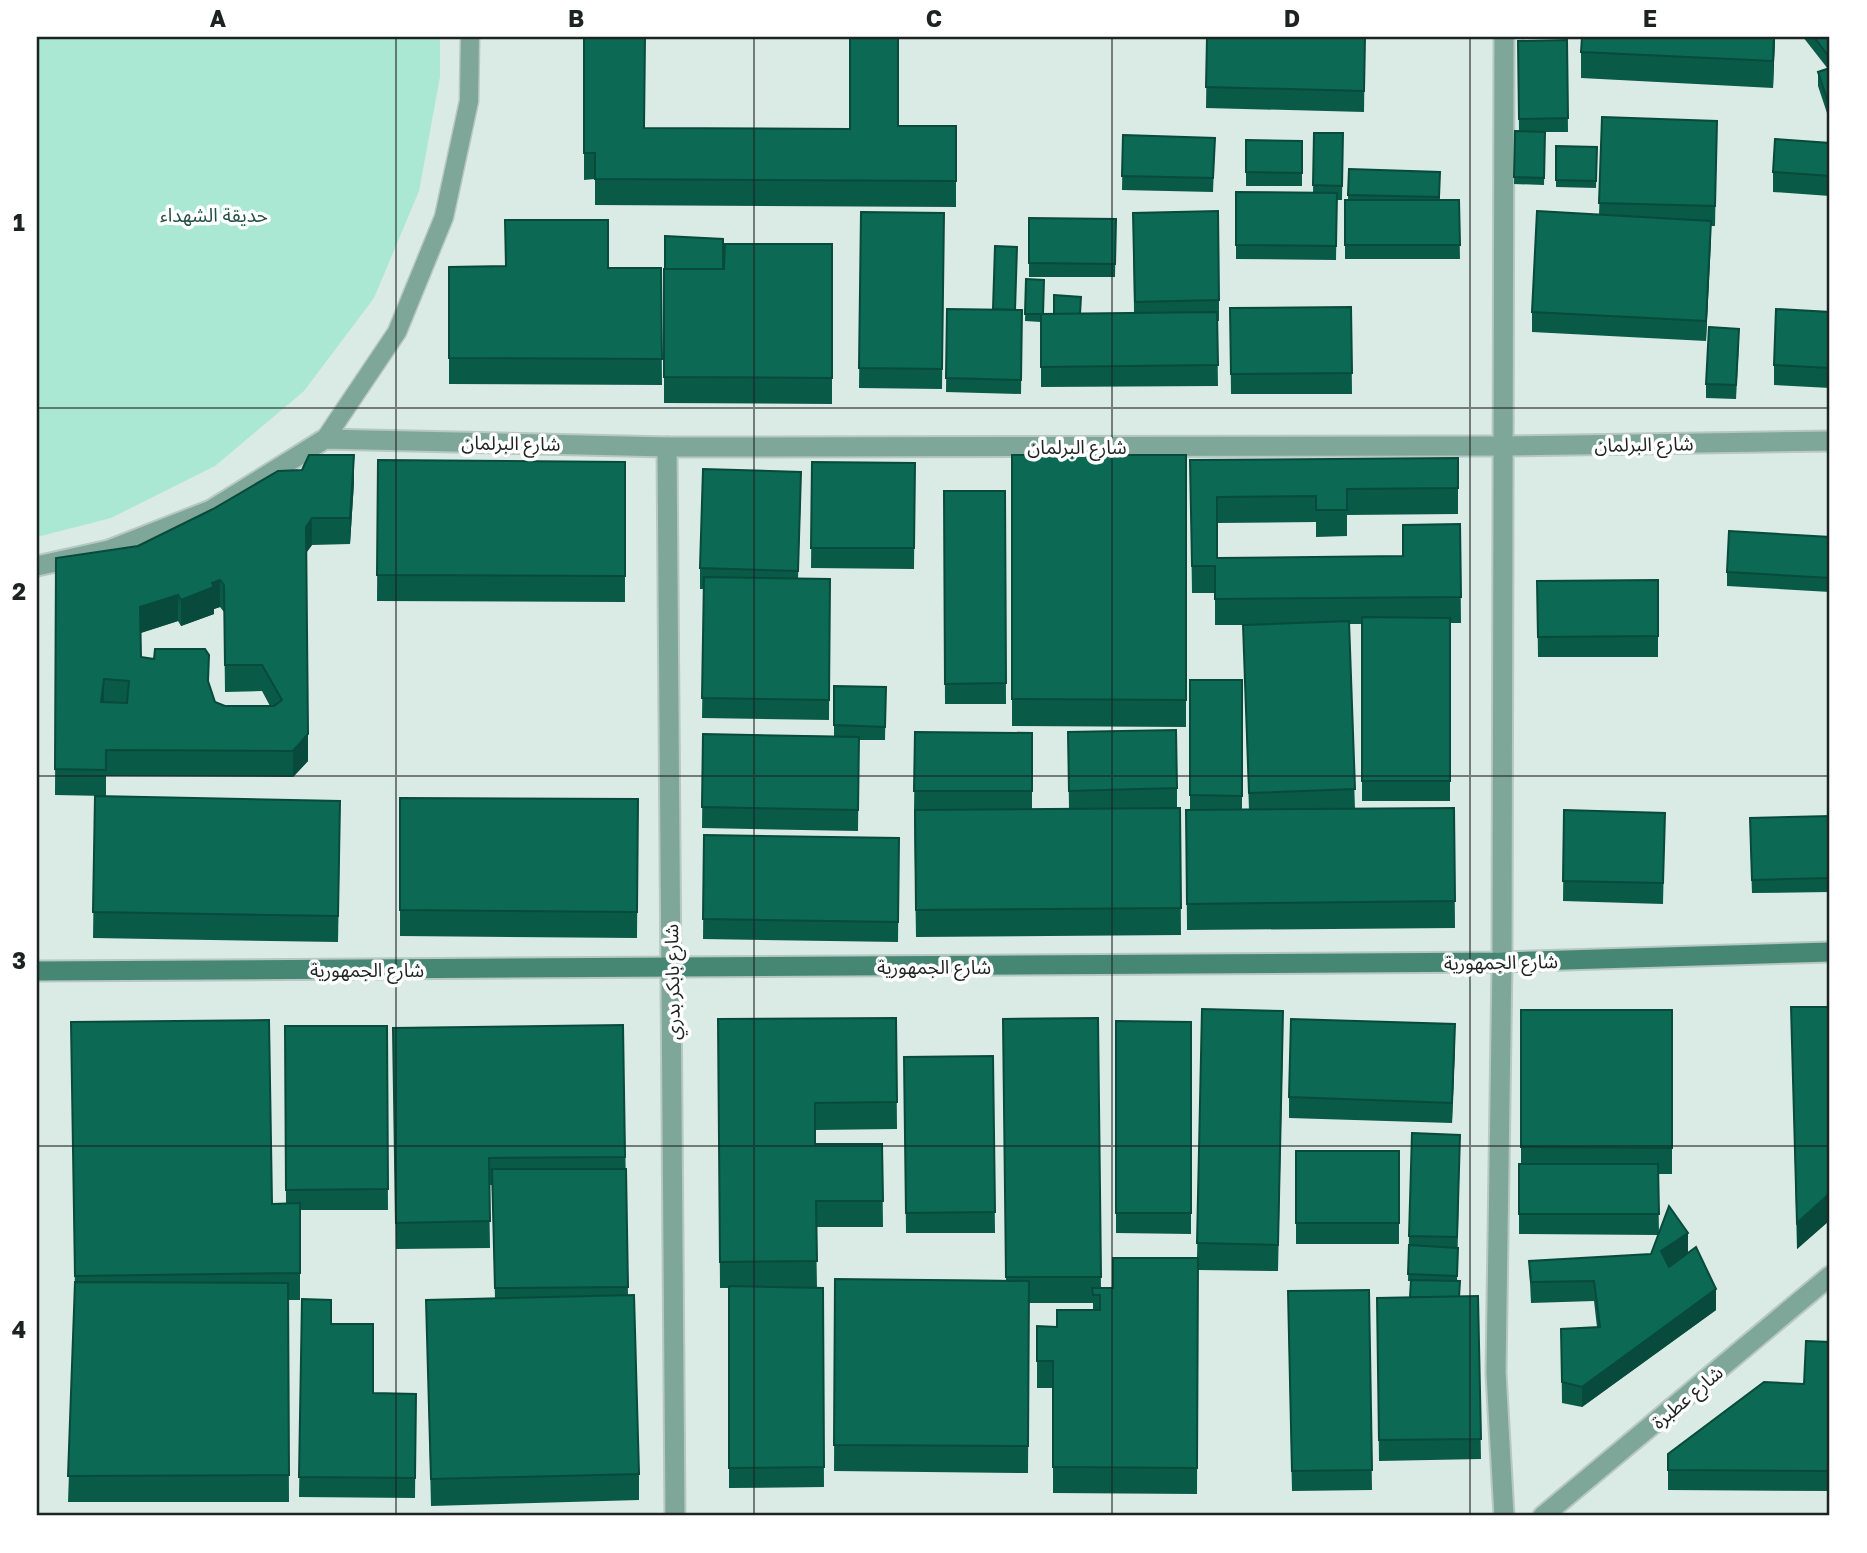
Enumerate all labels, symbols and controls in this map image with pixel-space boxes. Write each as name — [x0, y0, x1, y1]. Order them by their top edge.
text: A — [210, 4, 227, 32]
text: B — [568, 4, 584, 32]
text: C — [926, 4, 942, 32]
text: D — [1284, 4, 1300, 32]
text: E — [1643, 4, 1657, 32]
park label: حديقة الشهداء — [160, 203, 268, 226]
text: 1 — [13, 208, 25, 236]
street label: شارع البرلمان — [461, 430, 561, 458]
street label: شارع البرلمان — [1594, 431, 1694, 459]
street label: شارع البرلمان — [1027, 435, 1127, 461]
text: 2 — [12, 577, 26, 605]
street label: شارع بابكر بدري — [659, 924, 688, 1040]
text: 3 — [12, 946, 26, 974]
street label: شارع الجمهورية — [1444, 949, 1558, 977]
street label: شارع الجمهورية — [877, 955, 991, 981]
street label: شارع الجمهورية — [310, 958, 424, 984]
text: 4 — [12, 1315, 26, 1343]
street label: شارع عطبرة — [1646, 1360, 1729, 1435]

